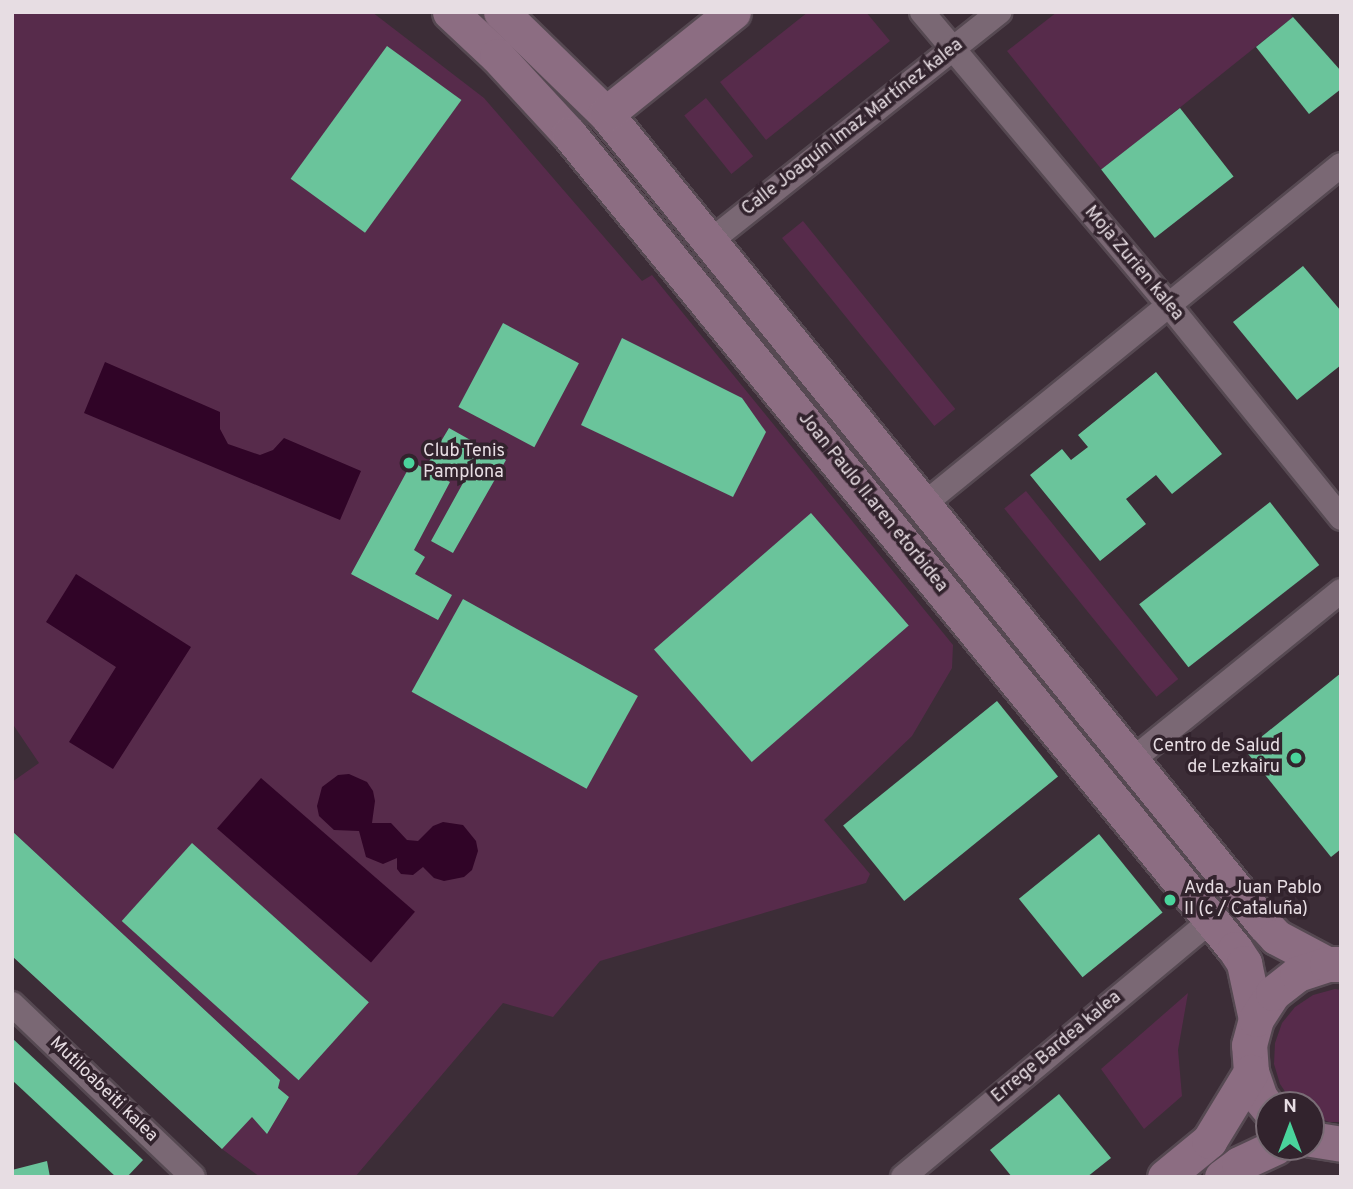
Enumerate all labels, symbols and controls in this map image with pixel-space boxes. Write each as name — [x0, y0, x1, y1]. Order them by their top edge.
street label: Calle Joaquín Imaz Martínez kalea — [738, 35, 968, 221]
street label: Moja Zurien kalea — [1079, 202, 1187, 326]
street label: Joan Paulo II.aren etorbidea — [793, 409, 951, 597]
place label: Club Tenis Pamplona — [423, 442, 506, 484]
marker: Club Tenis Pamplona — [401, 455, 417, 471]
place label: Centro de Salud de Lezkairu — [1152, 737, 1280, 780]
marker: Centro de Salud de Lezkairu — [1286, 748, 1306, 768]
place label: Avda. Juan Pablo II (c / Cataluña) — [1184, 879, 1322, 922]
marker: Avda. Juan Pablo II (c / Cataluña) — [1162, 892, 1178, 908]
street label: Errege Bardea kalea — [988, 988, 1126, 1108]
street label: Mutiloabeiti kalea — [44, 1033, 162, 1147]
north arrow — [1255, 1091, 1325, 1161]
text: N — [1283, 1095, 1297, 1119]

